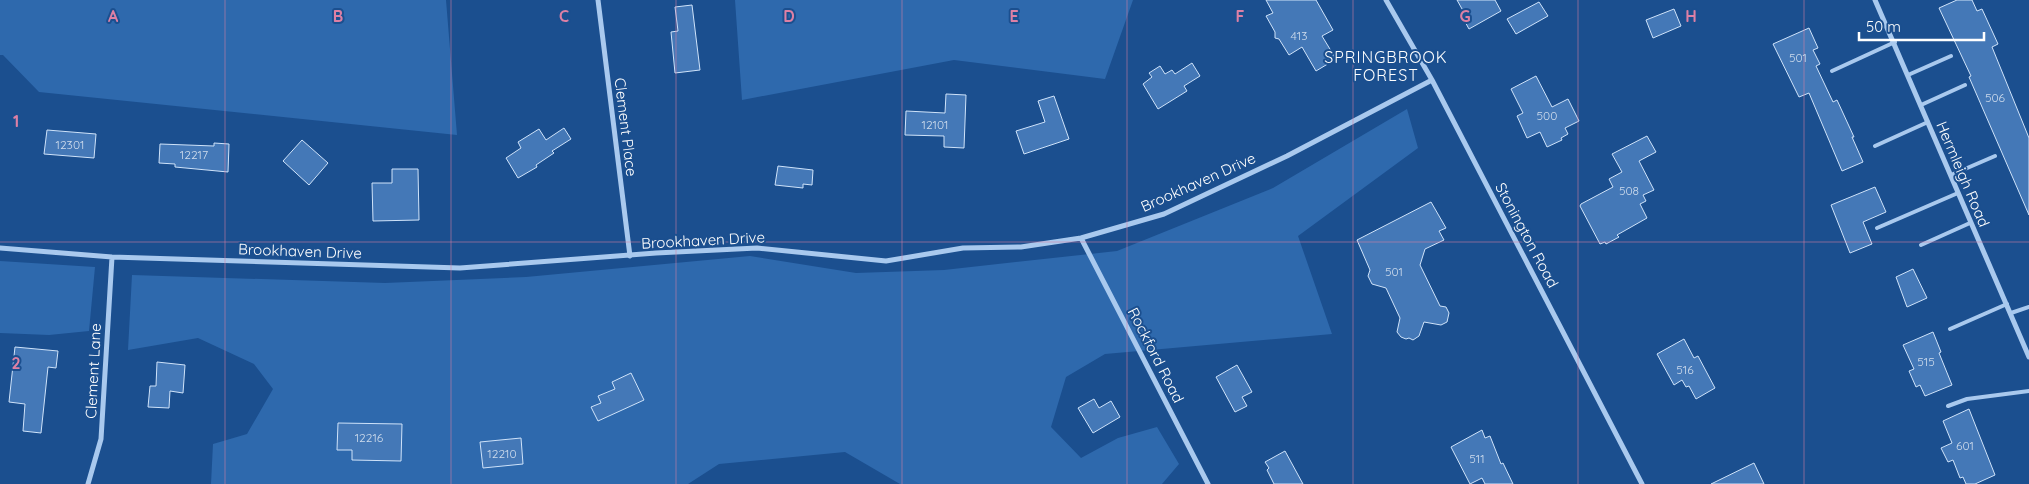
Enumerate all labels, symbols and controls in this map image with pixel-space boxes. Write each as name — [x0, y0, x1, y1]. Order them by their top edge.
text: A — [108, 6, 119, 26]
text: B — [333, 6, 343, 26]
text: C — [559, 6, 569, 26]
text: D — [783, 6, 795, 26]
text: E — [1009, 6, 1019, 26]
text: F — [1236, 6, 1245, 26]
text: G — [1459, 6, 1471, 26]
text: H — [1685, 6, 1697, 26]
scale bar — [1859, 10, 1984, 42]
text: 50 m — [1866, 17, 1901, 36]
house number: 413 — [1291, 28, 1307, 43]
district label: SPRINGBROOK FOREST — [1324, 47, 1448, 85]
house number: 501 — [1789, 50, 1807, 65]
street label: Clement Place — [611, 77, 641, 177]
house number: 506 — [1985, 90, 2006, 105]
house number: 500 — [1537, 108, 1557, 123]
text: 1 — [13, 111, 19, 131]
house number: 12101 — [921, 117, 949, 132]
street label: Hermleigh Road — [1932, 118, 1994, 230]
house number: 12301 — [56, 137, 84, 152]
house number: 12217 — [180, 147, 208, 162]
street label: Brookhaven Drive — [1138, 148, 1258, 216]
street label: Stonington Road — [1491, 179, 1563, 291]
house number: 508 — [1619, 183, 1639, 198]
street label: Brookhaven Drive — [641, 227, 765, 253]
street label: Brookhaven Drive — [238, 239, 362, 263]
house number: 501 — [1385, 264, 1403, 279]
street label: Rockford Road — [1124, 304, 1188, 406]
street label: Clement Lane — [81, 323, 105, 419]
text: 2 — [11, 353, 21, 373]
house number: 515 — [1917, 354, 1935, 369]
house number: 516 — [1676, 362, 1694, 377]
house number: 12216 — [355, 430, 384, 445]
house number: 601 — [1956, 438, 1974, 453]
house number: 12210 — [487, 446, 517, 461]
house number: 511 — [1469, 451, 1485, 466]

